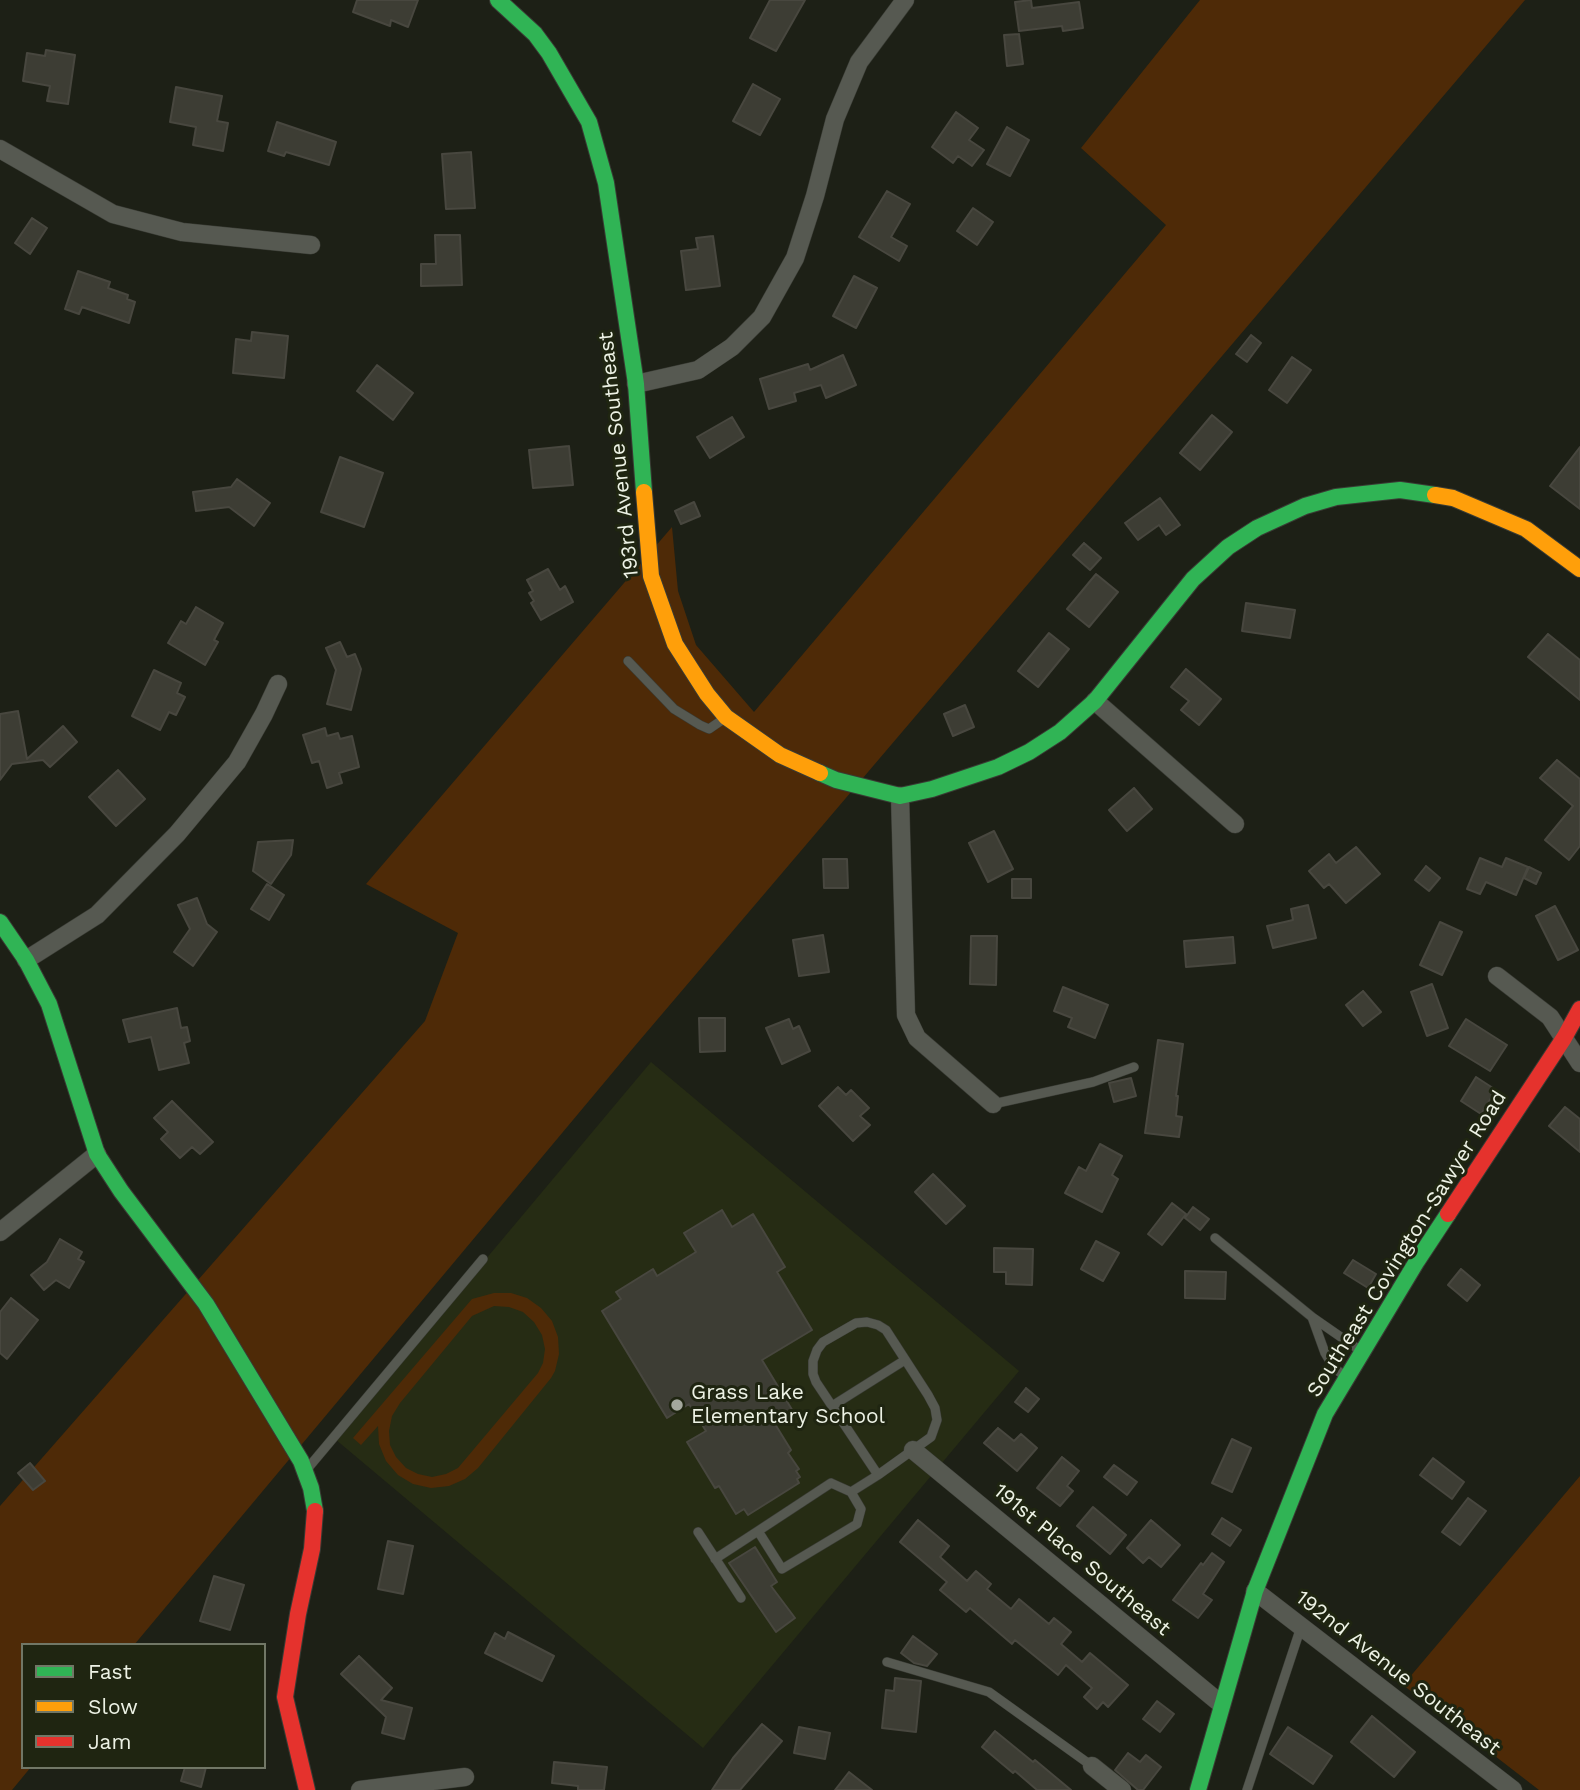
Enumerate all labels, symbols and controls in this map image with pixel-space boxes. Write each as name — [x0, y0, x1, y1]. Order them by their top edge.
street label: 193rd Avenue Southeast — [594, 331, 644, 579]
street label: Southeast Covington-Sawyer Road — [1302, 1086, 1512, 1402]
place label: Grass Lake Elementary School — [691, 1380, 885, 1430]
marker: Grass Lake Elementary School — [669, 1397, 685, 1413]
street label: 191st Place Southeast — [988, 1479, 1176, 1641]
street label: 192nd Avenue Southeast — [1291, 1585, 1505, 1761]
legend — [21, 1643, 266, 1769]
text: Fast — [88, 1659, 132, 1684]
text: Slow — [88, 1694, 138, 1719]
text: Jam — [88, 1729, 131, 1754]

